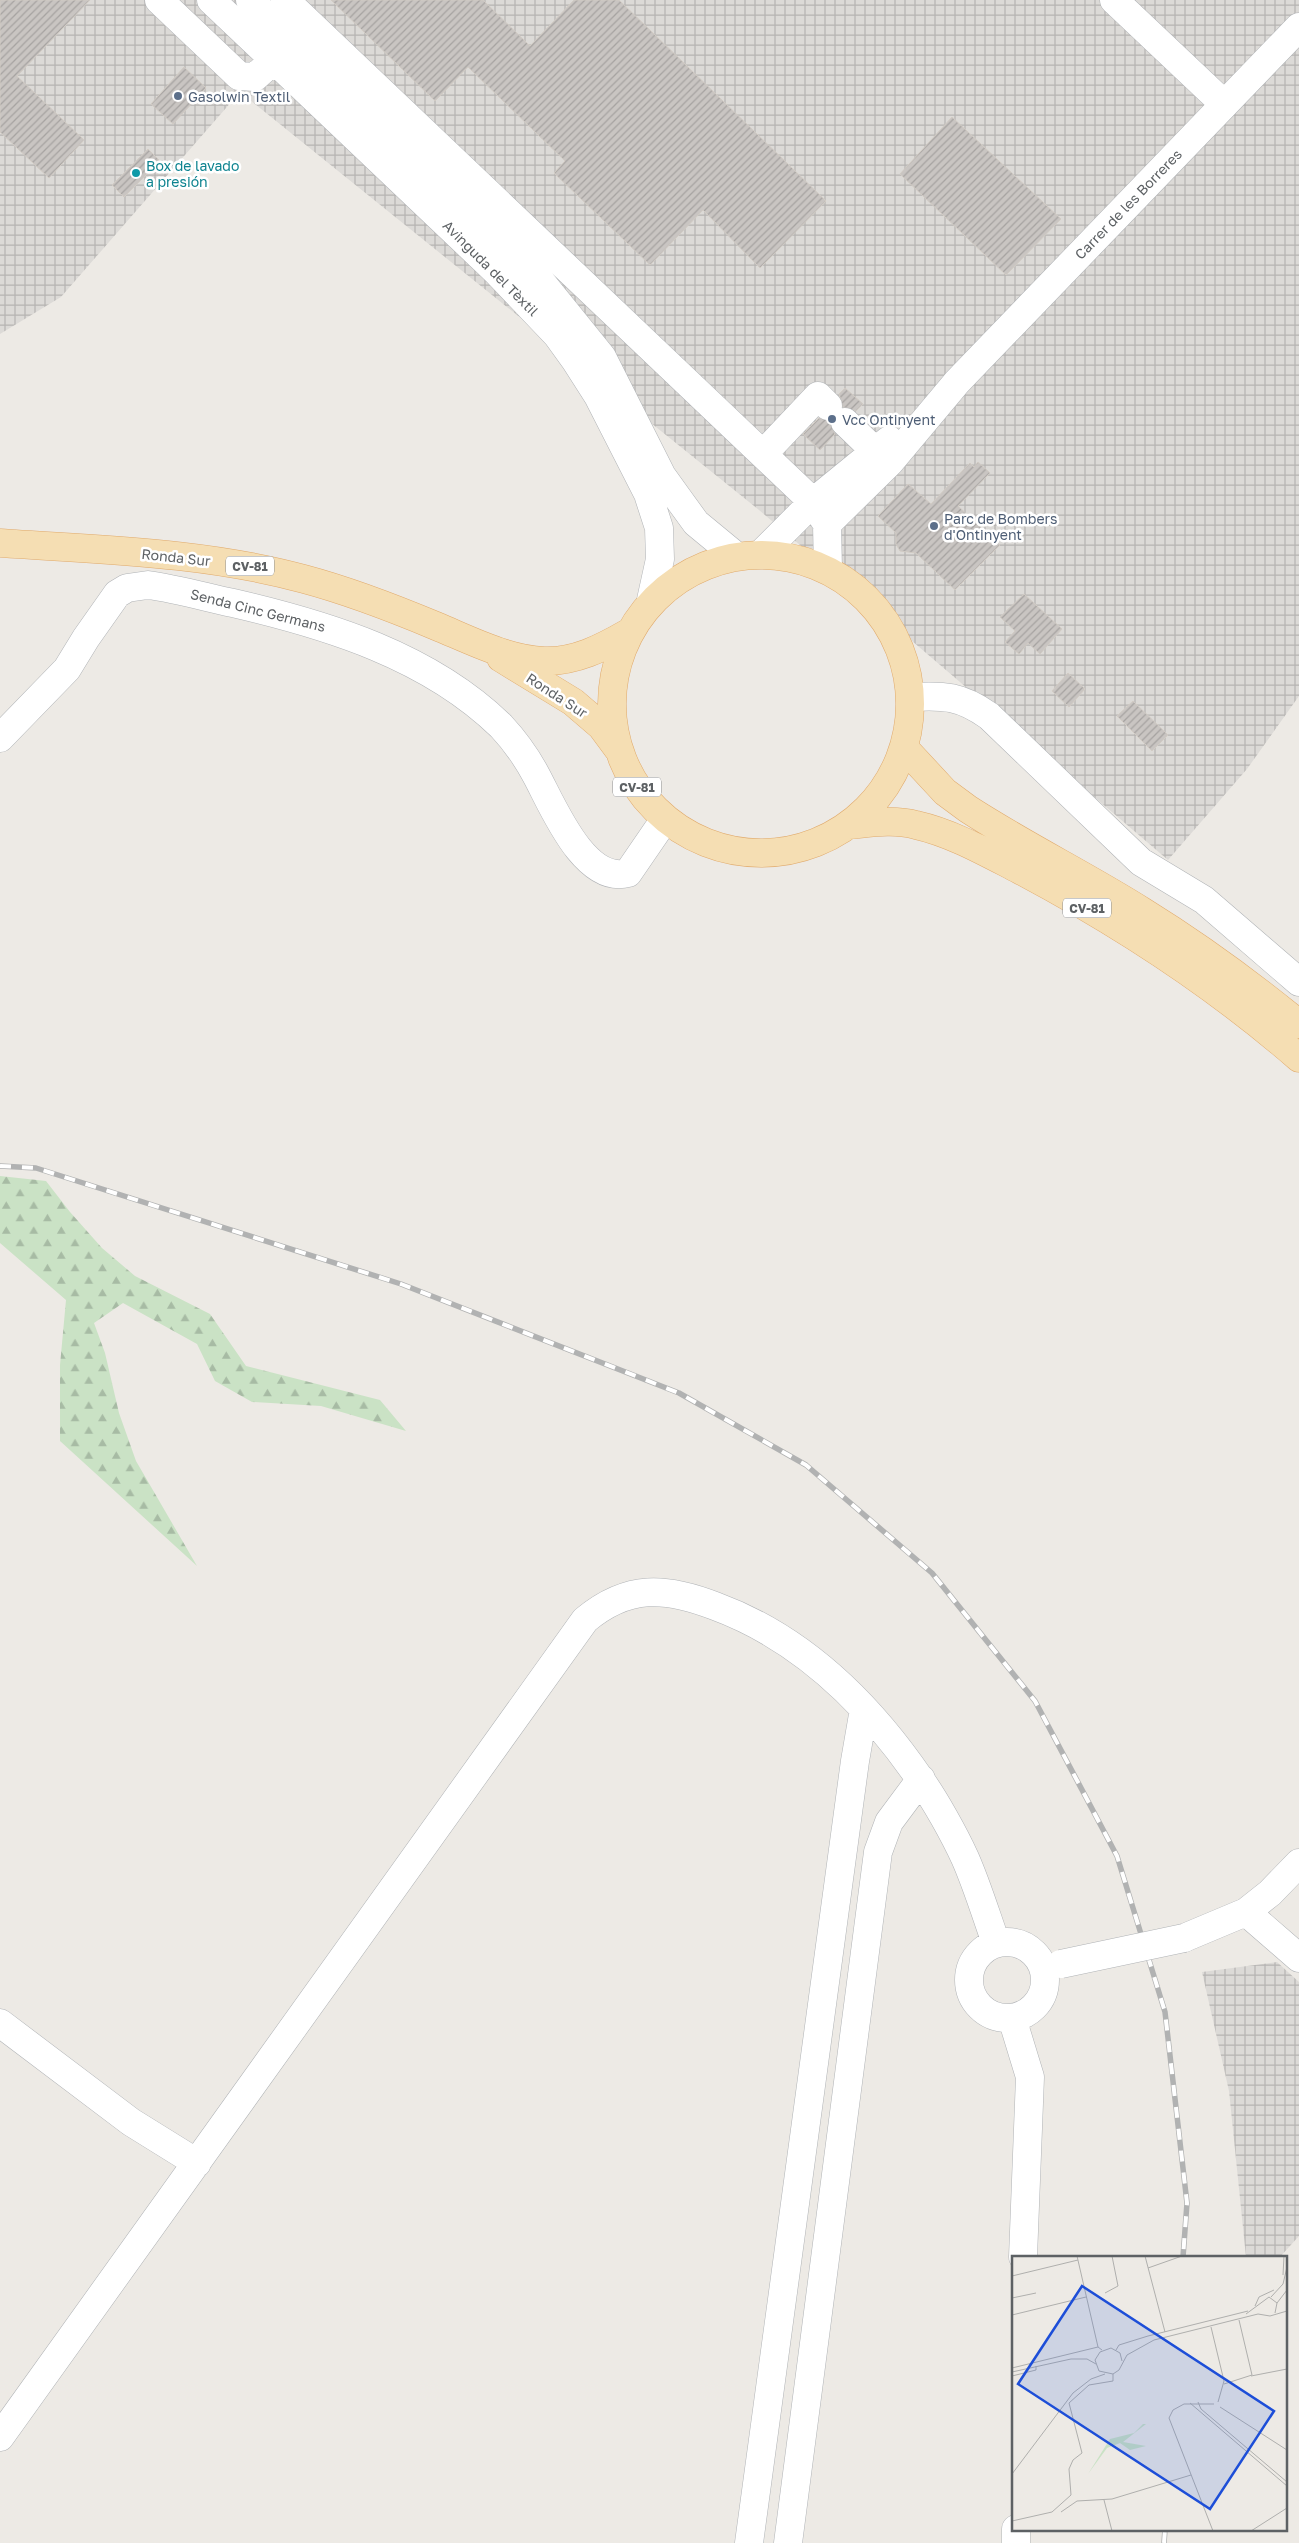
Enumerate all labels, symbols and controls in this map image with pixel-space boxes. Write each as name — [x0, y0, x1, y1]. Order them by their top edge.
place label: Gasolwin Textil — [188, 88, 290, 105]
marker: Gasolwin Textil — [172, 90, 184, 102]
street label: Carrer de les Borreres — [1071, 145, 1185, 263]
place label: Box de lavado a presión — [146, 157, 239, 190]
marker: Box de lavado a presión — [130, 167, 142, 179]
street label: Avinguda del Tèxtil — [440, 217, 542, 319]
place label: Vcc Ontinyent — [842, 411, 936, 428]
marker: Vcc Ontinyent — [826, 413, 838, 425]
place label: Parc de Bombers d'Ontinyent — [944, 510, 1057, 543]
marker: Parc de Bombers d'Ontinyent — [928, 520, 940, 532]
street label: Ronda Sur — [141, 545, 212, 569]
road number: CV-81 — [226, 556, 274, 576]
street label: Senda Cinc Germans — [189, 585, 327, 635]
street label: Ronda Sur — [523, 669, 591, 721]
road number: CV-81 — [613, 778, 661, 796]
road number: CV-81 — [1063, 898, 1111, 918]
inset map — [1012, 2256, 1286, 2530]

